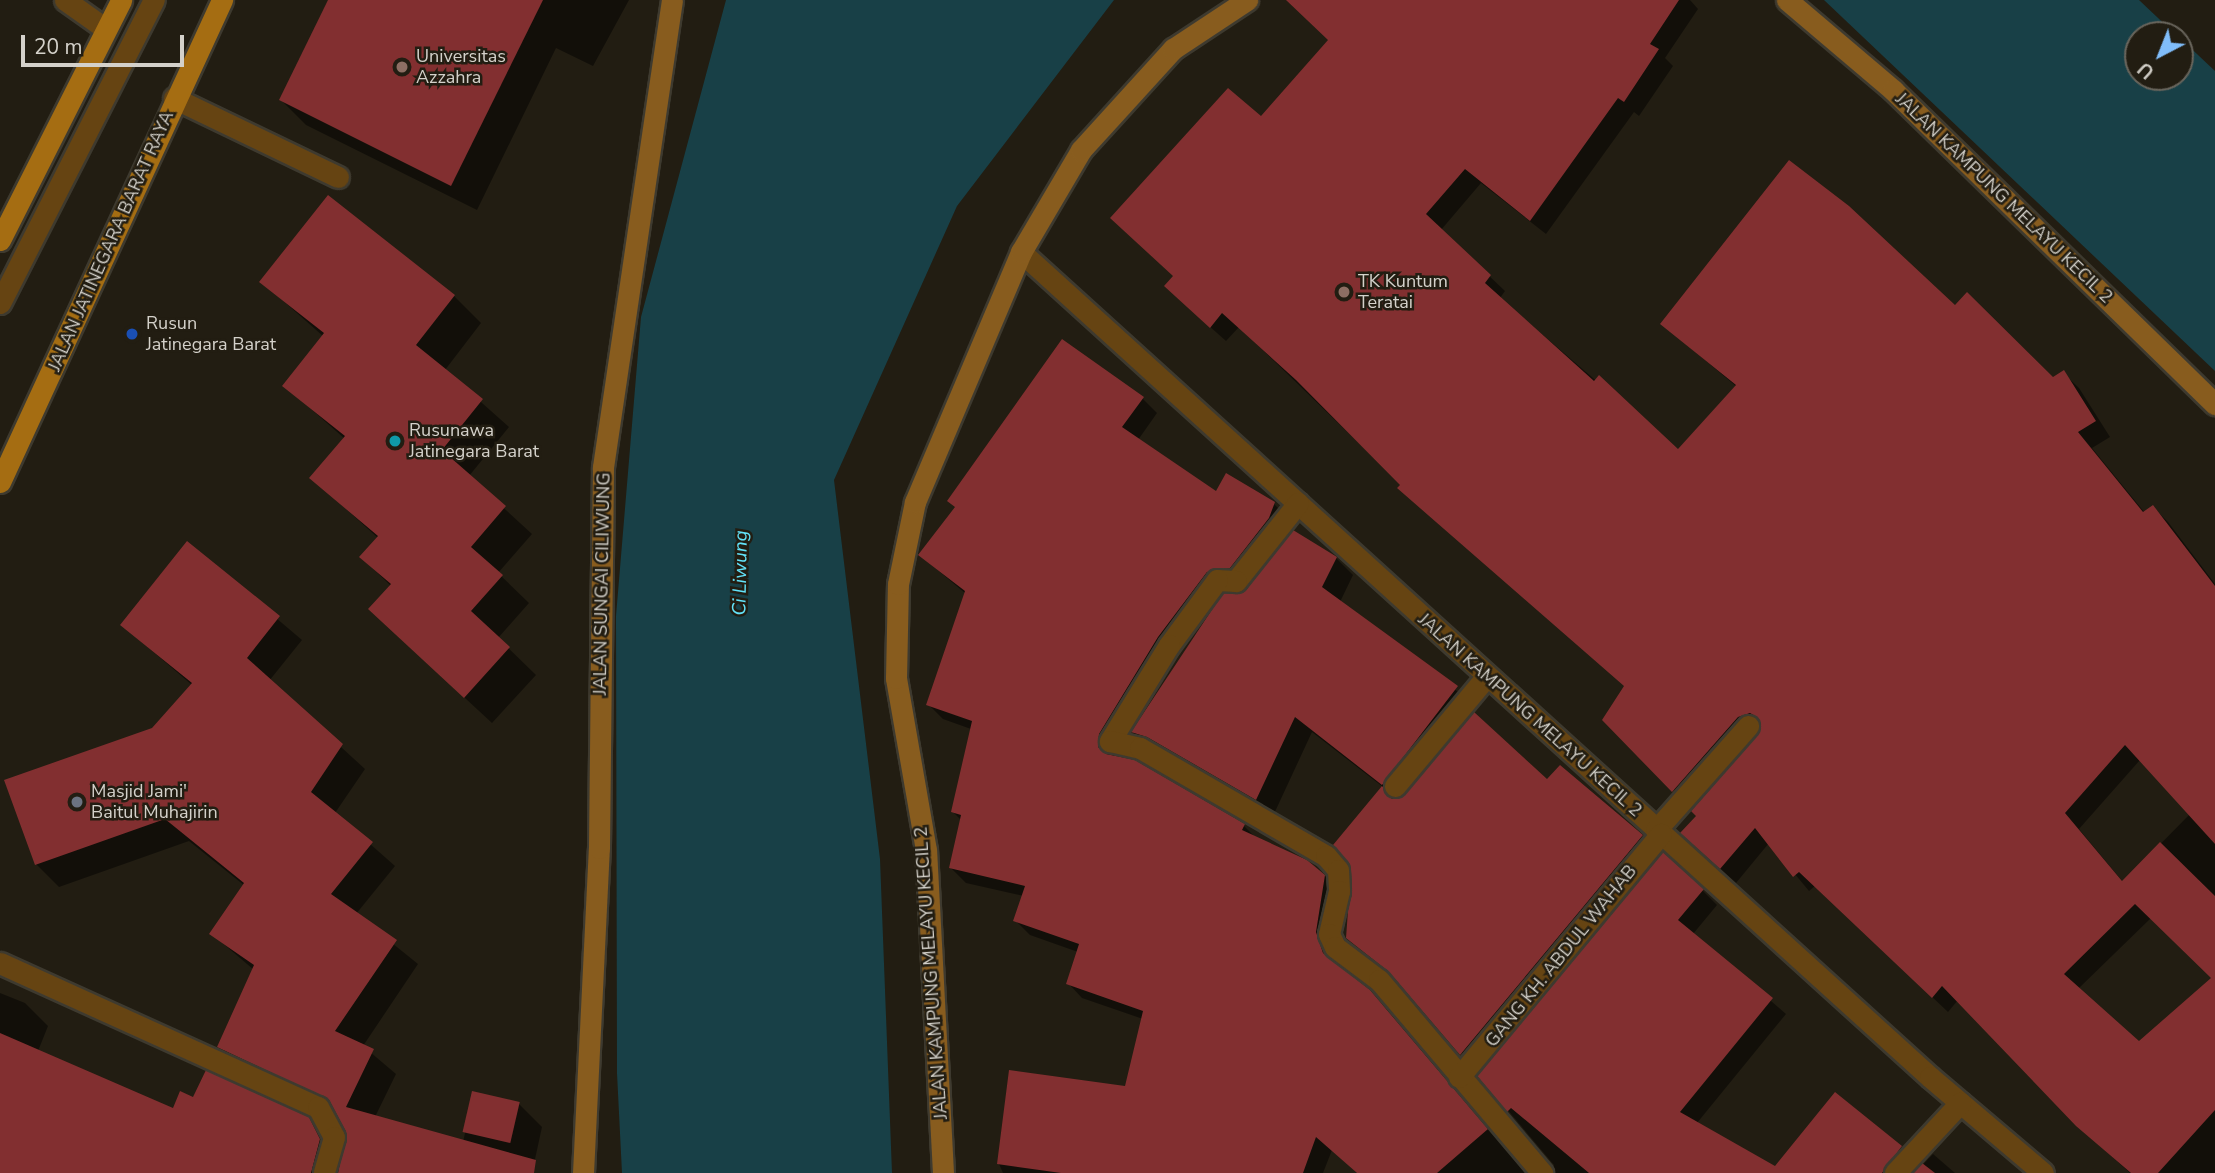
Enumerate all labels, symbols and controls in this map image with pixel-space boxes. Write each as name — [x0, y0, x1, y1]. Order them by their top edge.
scale bar — [24, 21, 187, 65]
north arrow — [2124, 21, 2194, 91]
text: 20 m — [34, 33, 83, 61]
place label: Universitas Azzahra — [416, 46, 506, 88]
text: U — [2132, 56, 2160, 84]
marker: Universitas Azzahra — [394, 59, 410, 75]
street label: JALAN KAMPUNG MELAYU KECIL 2 — [1891, 88, 2117, 308]
street label: JALAN JATINEGARA BARAT RAYA — [44, 107, 178, 375]
place label: TK Kuntum Teratai — [1358, 271, 1448, 314]
marker: TK Kuntum Teratai — [1336, 284, 1352, 300]
place label: Rusun Jatinegara Barat — [146, 313, 276, 356]
marker: Rusun Jatinegara Barat — [124, 326, 140, 342]
place label: Rusunawa Jatinegara Barat — [409, 420, 539, 462]
marker: Rusunawa Jatinegara Barat — [387, 433, 403, 449]
street label: JALAN SUNGAI CILIWUNG — [589, 472, 615, 696]
water label: Ci Liwung — [729, 530, 753, 616]
street label: JALAN KAMPUNG MELAYU KECIL 2 — [1414, 609, 1646, 821]
place label: Masjid Jami' Baitul Muhajirin — [91, 781, 218, 824]
marker: Masjid Jami' Baitul Muhajirin — [69, 794, 85, 810]
street label: JALAN KAMPUNG MELAYU KECIL 2 — [910, 826, 952, 1120]
street label: GANG KH. ABDUL WAHAB — [1481, 861, 1641, 1051]

